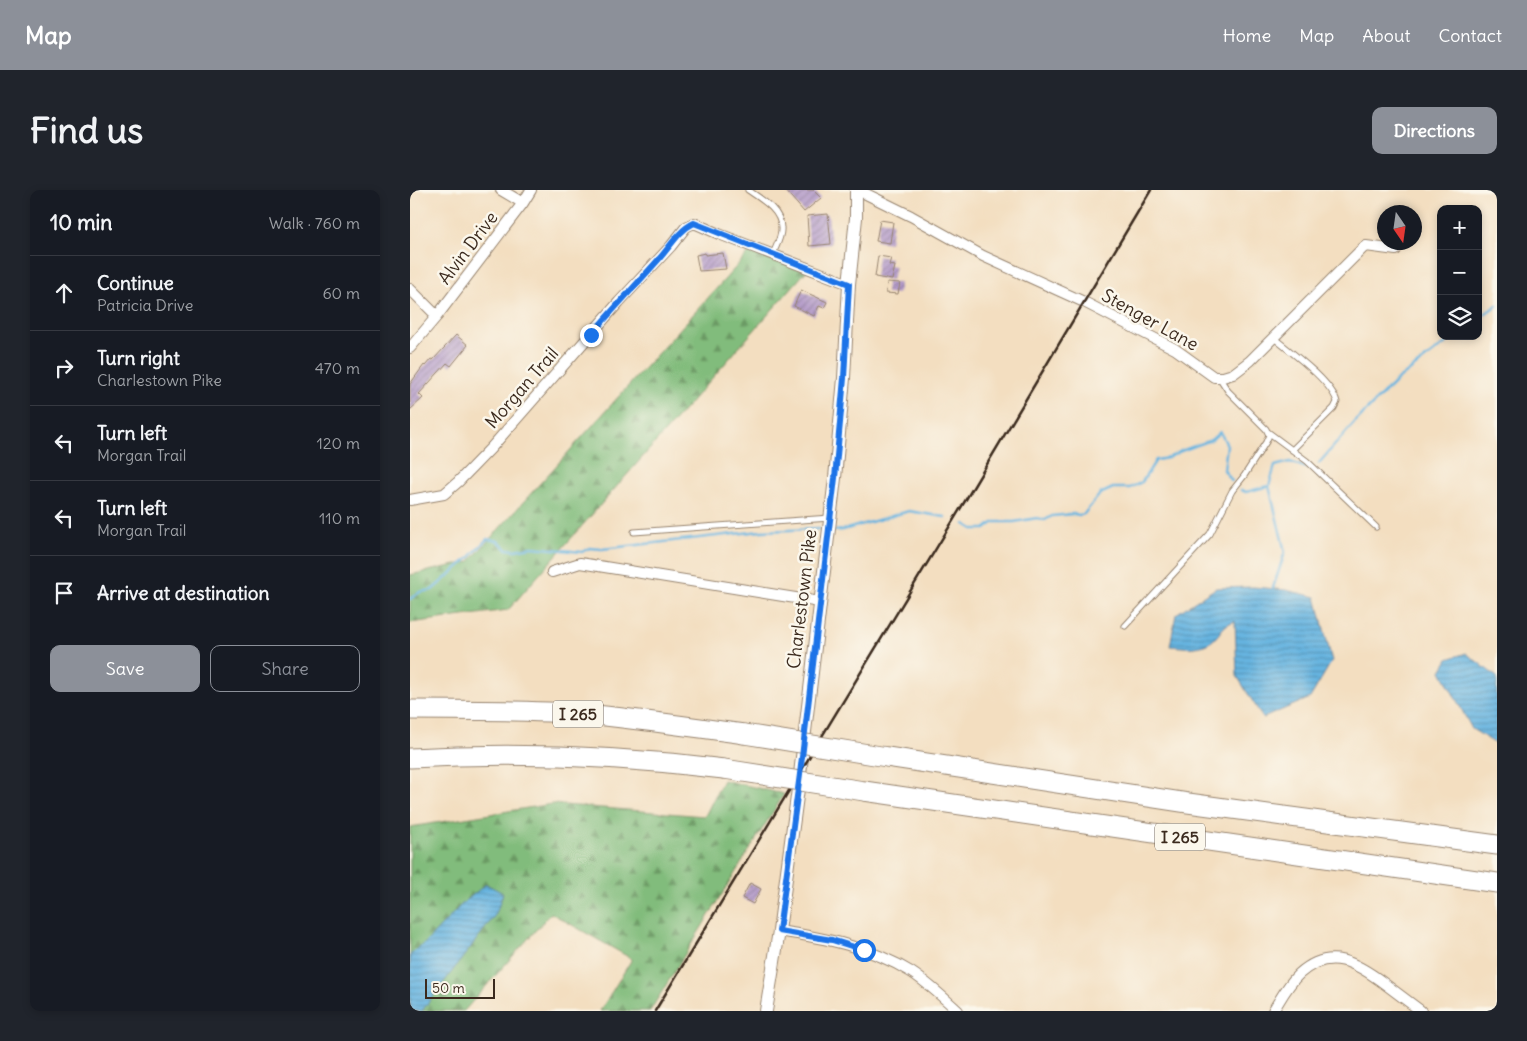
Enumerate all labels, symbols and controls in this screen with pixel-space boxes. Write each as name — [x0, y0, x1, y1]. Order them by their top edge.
text: Map — [25, 20, 72, 50]
text: Home — [1223, 24, 1271, 47]
text: Map — [1299, 24, 1334, 47]
text: About — [1362, 24, 1410, 47]
text: Contact — [1438, 24, 1502, 47]
button: Directions — [1372, 107, 1497, 154]
text: Find us — [30, 108, 143, 152]
north arrow — [1377, 205, 1422, 250]
map controls — [1437, 205, 1482, 340]
button: + — [1437, 205, 1482, 250]
street label: Alvin Drive — [433, 207, 503, 289]
text: 10 min — [50, 209, 112, 236]
text: Walk · 760 m — [269, 213, 360, 233]
button: − — [1437, 250, 1482, 295]
text: Continue — [97, 271, 174, 295]
icon: ahead — [50, 279, 78, 307]
text: 60 m — [322, 283, 360, 303]
street label: Stenger Lane — [1098, 284, 1203, 356]
text: Patricia Drive — [97, 295, 193, 315]
button: layers — [1437, 295, 1482, 340]
route end — [580, 324, 603, 347]
street label: Morgan Trail — [480, 342, 563, 433]
text: Turn right — [97, 346, 180, 370]
icon: right — [50, 354, 78, 382]
text: 470 m — [315, 358, 360, 378]
text: Charlestown Pike — [97, 370, 222, 390]
text: Turn left — [97, 421, 167, 445]
icon: left — [50, 429, 78, 457]
text: 120 m — [317, 433, 360, 453]
text: Morgan Trail — [97, 445, 186, 465]
text: Turn left — [97, 496, 167, 520]
icon: left — [50, 504, 78, 532]
text: 110 m — [319, 508, 360, 528]
text: Morgan Trail — [97, 520, 186, 540]
street label: Charlestown Pike — [782, 528, 821, 670]
icon: arrive — [50, 579, 78, 607]
text: Arrive at destination — [97, 581, 270, 605]
button: Save — [50, 645, 200, 692]
button: Share — [210, 645, 360, 692]
road number: I 265 — [553, 700, 603, 728]
road number: I 265 — [1155, 824, 1205, 850]
route start — [853, 939, 876, 962]
scale bar — [425, 976, 495, 999]
text: 50 m — [432, 979, 465, 997]

